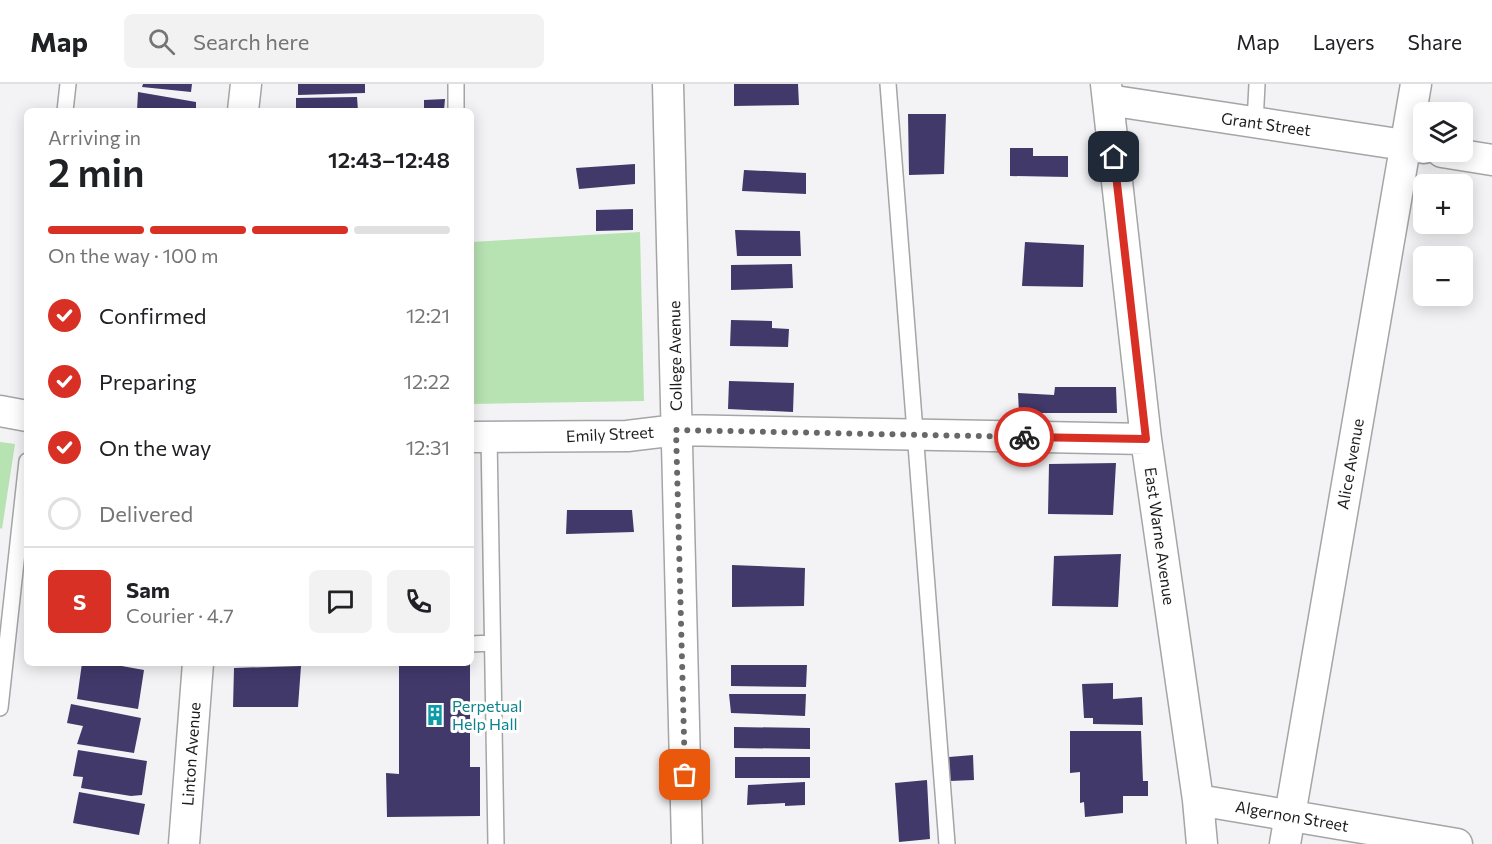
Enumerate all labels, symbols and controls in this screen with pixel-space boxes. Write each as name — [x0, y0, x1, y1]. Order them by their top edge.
search box — [124, 14, 544, 68]
text: Map — [30, 24, 88, 58]
icon: search — [145, 25, 178, 58]
text: Search here — [193, 28, 309, 55]
text: Map — [1236, 29, 1280, 54]
text: Layers — [1313, 29, 1375, 54]
text: Share — [1408, 29, 1462, 54]
map controls — [1413, 102, 1473, 306]
button: layers — [1413, 102, 1473, 162]
street label: Grant Street — [1220, 108, 1313, 139]
text: Arriving in — [48, 125, 141, 149]
pin — [1088, 131, 1139, 182]
icon: home — [1097, 140, 1130, 173]
text: 12:43–12:48 — [328, 146, 450, 173]
text: 2 min — [48, 147, 145, 195]
button: + — [1413, 174, 1473, 234]
text: On the way · 100 m — [48, 243, 218, 267]
button: − — [1413, 246, 1473, 306]
icon: check — [48, 299, 81, 332]
street label: College Avenue — [664, 301, 685, 411]
text: Confirmed — [99, 302, 206, 329]
text: 12:21 — [406, 303, 450, 327]
icon: check — [48, 365, 81, 398]
text: Preparing — [99, 368, 196, 395]
text: 12:22 — [403, 369, 450, 393]
courier — [994, 407, 1054, 467]
street label: Alice Avenue — [1332, 417, 1367, 511]
icon: bike — [1008, 421, 1041, 454]
street label: Emily Street — [565, 422, 655, 445]
icon: check — [48, 431, 81, 464]
text: On the way — [99, 434, 211, 461]
text: 12:31 — [406, 435, 450, 459]
street label: East Warne Avenue — [1141, 466, 1180, 606]
text: Delivered — [99, 500, 193, 527]
button: chat — [309, 570, 372, 633]
button: phone — [387, 570, 450, 633]
text: Sam — [126, 576, 170, 603]
text: S — [73, 588, 86, 615]
text: Courier · 4.7 — [126, 603, 234, 627]
place label: Perpetual Help Hall — [452, 696, 522, 733]
street label: Linton Avenue — [177, 701, 204, 807]
building icon: Perpetual Help Hall — [423, 703, 447, 727]
pin — [659, 749, 710, 800]
icon: bag — [668, 758, 701, 791]
street label: Algernon Street — [1234, 796, 1351, 835]

